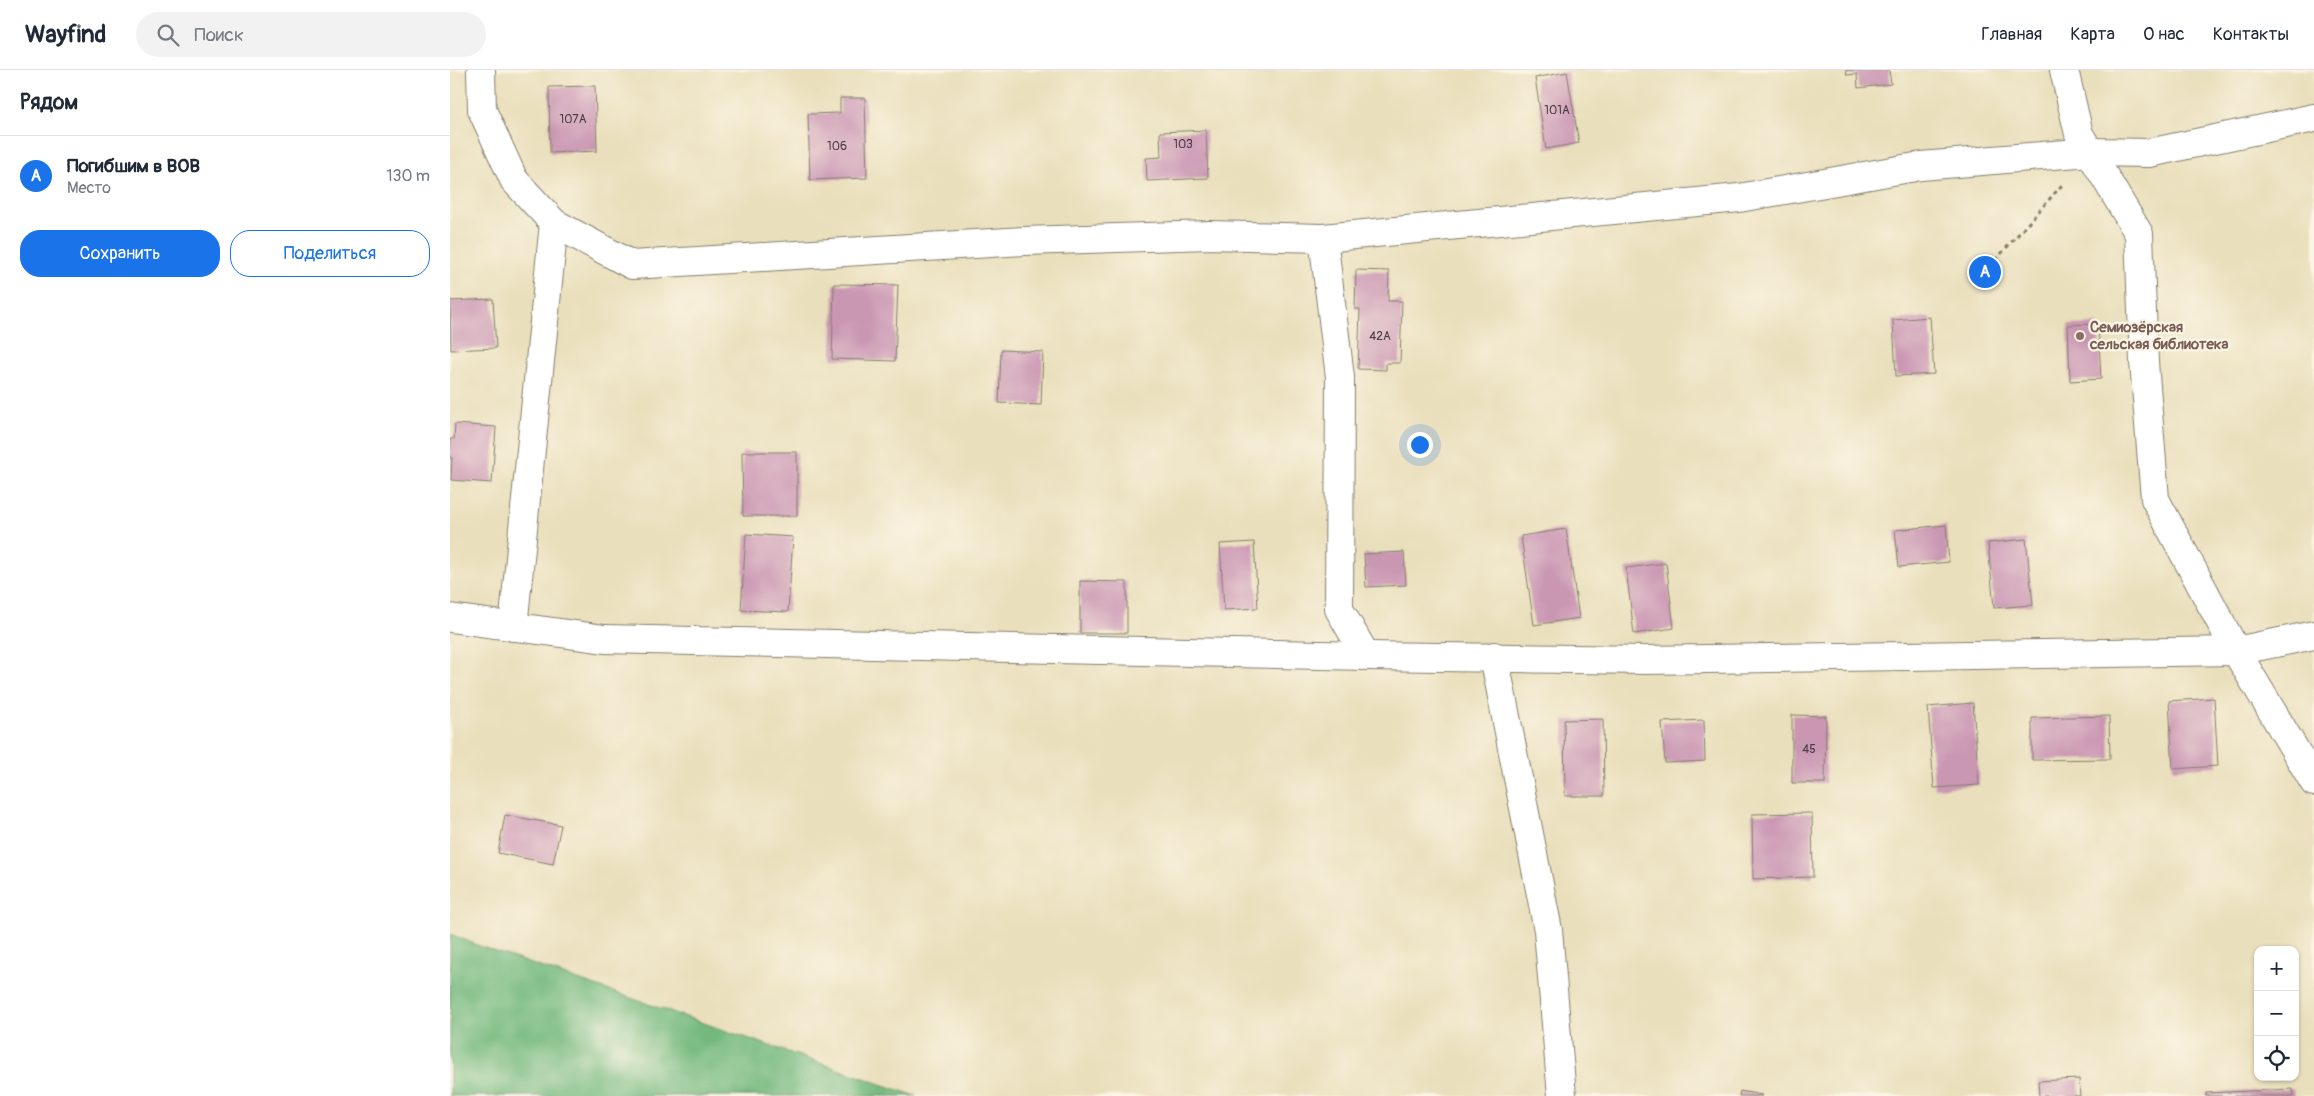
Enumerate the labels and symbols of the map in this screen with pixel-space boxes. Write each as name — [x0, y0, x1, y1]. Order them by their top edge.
house number: 101А — [1544, 103, 1570, 118]
house number: 107А — [559, 112, 587, 127]
house number: 103 — [1173, 137, 1193, 152]
house number: 106 — [827, 139, 847, 154]
pin: A — [1969, 253, 2001, 291]
place label: Семиозёрская сельская библиотека — [2089, 318, 2229, 354]
house number: 42А — [1369, 329, 1391, 344]
marker: Семиозёрская сельская библиотека — [2074, 330, 2086, 342]
your location — [1407, 432, 1433, 458]
house number: 45 — [1802, 742, 1816, 757]

